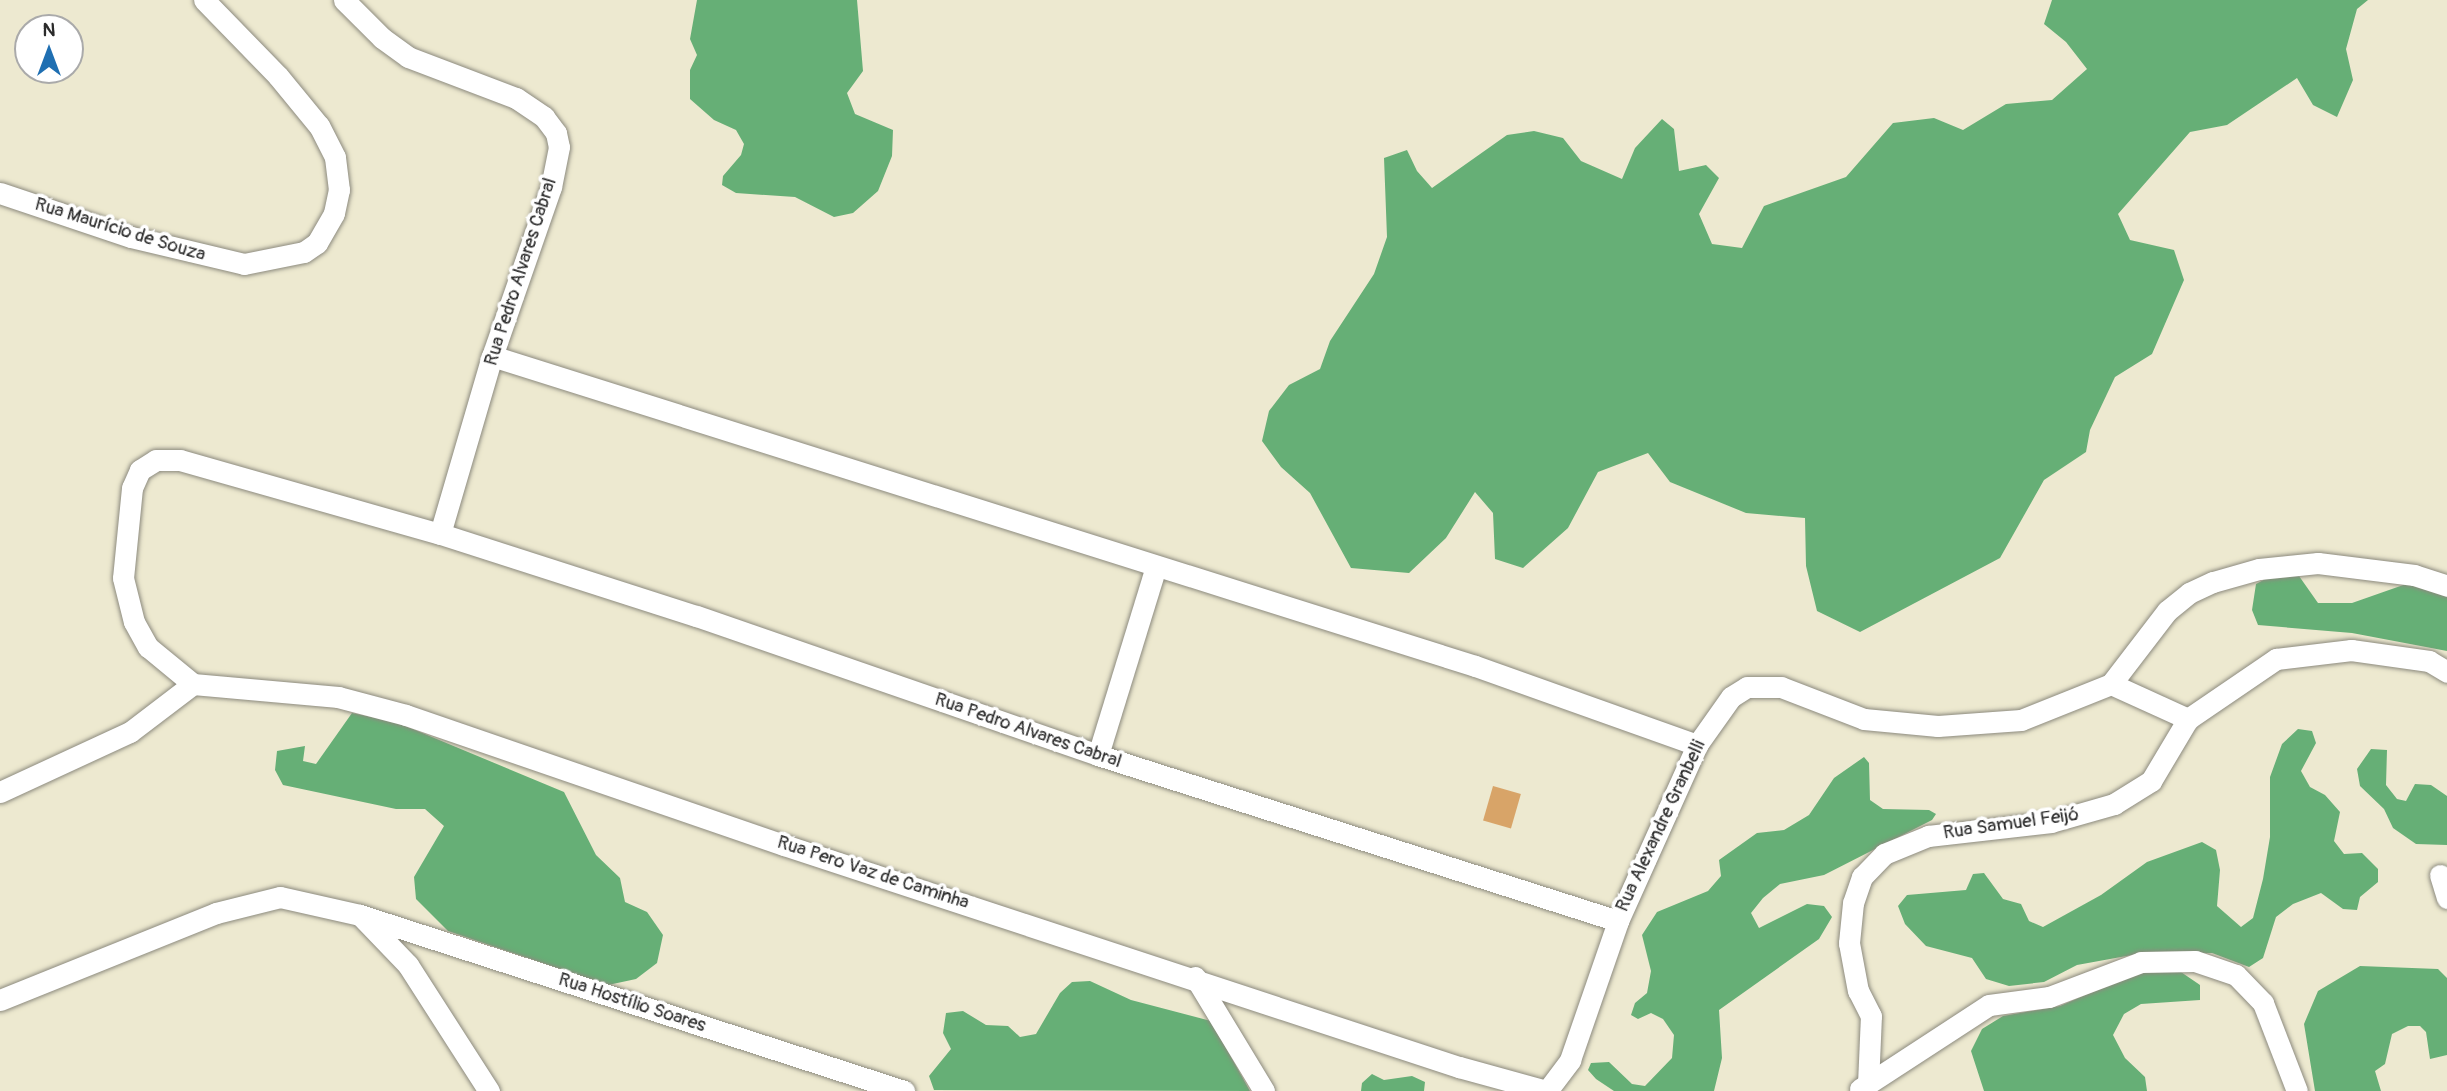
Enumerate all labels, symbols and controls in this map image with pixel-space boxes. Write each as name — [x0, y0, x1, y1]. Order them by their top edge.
north arrow — [14, 14, 84, 84]
text: N — [43, 18, 55, 42]
street label: Rua Pedro Alvares Cabral — [480, 175, 562, 369]
street label: Rua Maurício de Souza — [32, 193, 208, 267]
street label: Rua Pedro Alvares Cabral — [932, 688, 1124, 774]
street label: Rua Alexandre Granbelli — [1611, 736, 1711, 916]
street label: Rua Samuel Feijó — [1942, 803, 2080, 845]
street label: Rua Pero Vaz de Caminha — [774, 831, 972, 915]
street label: Rua Hostílio Soares — [555, 968, 709, 1038]

